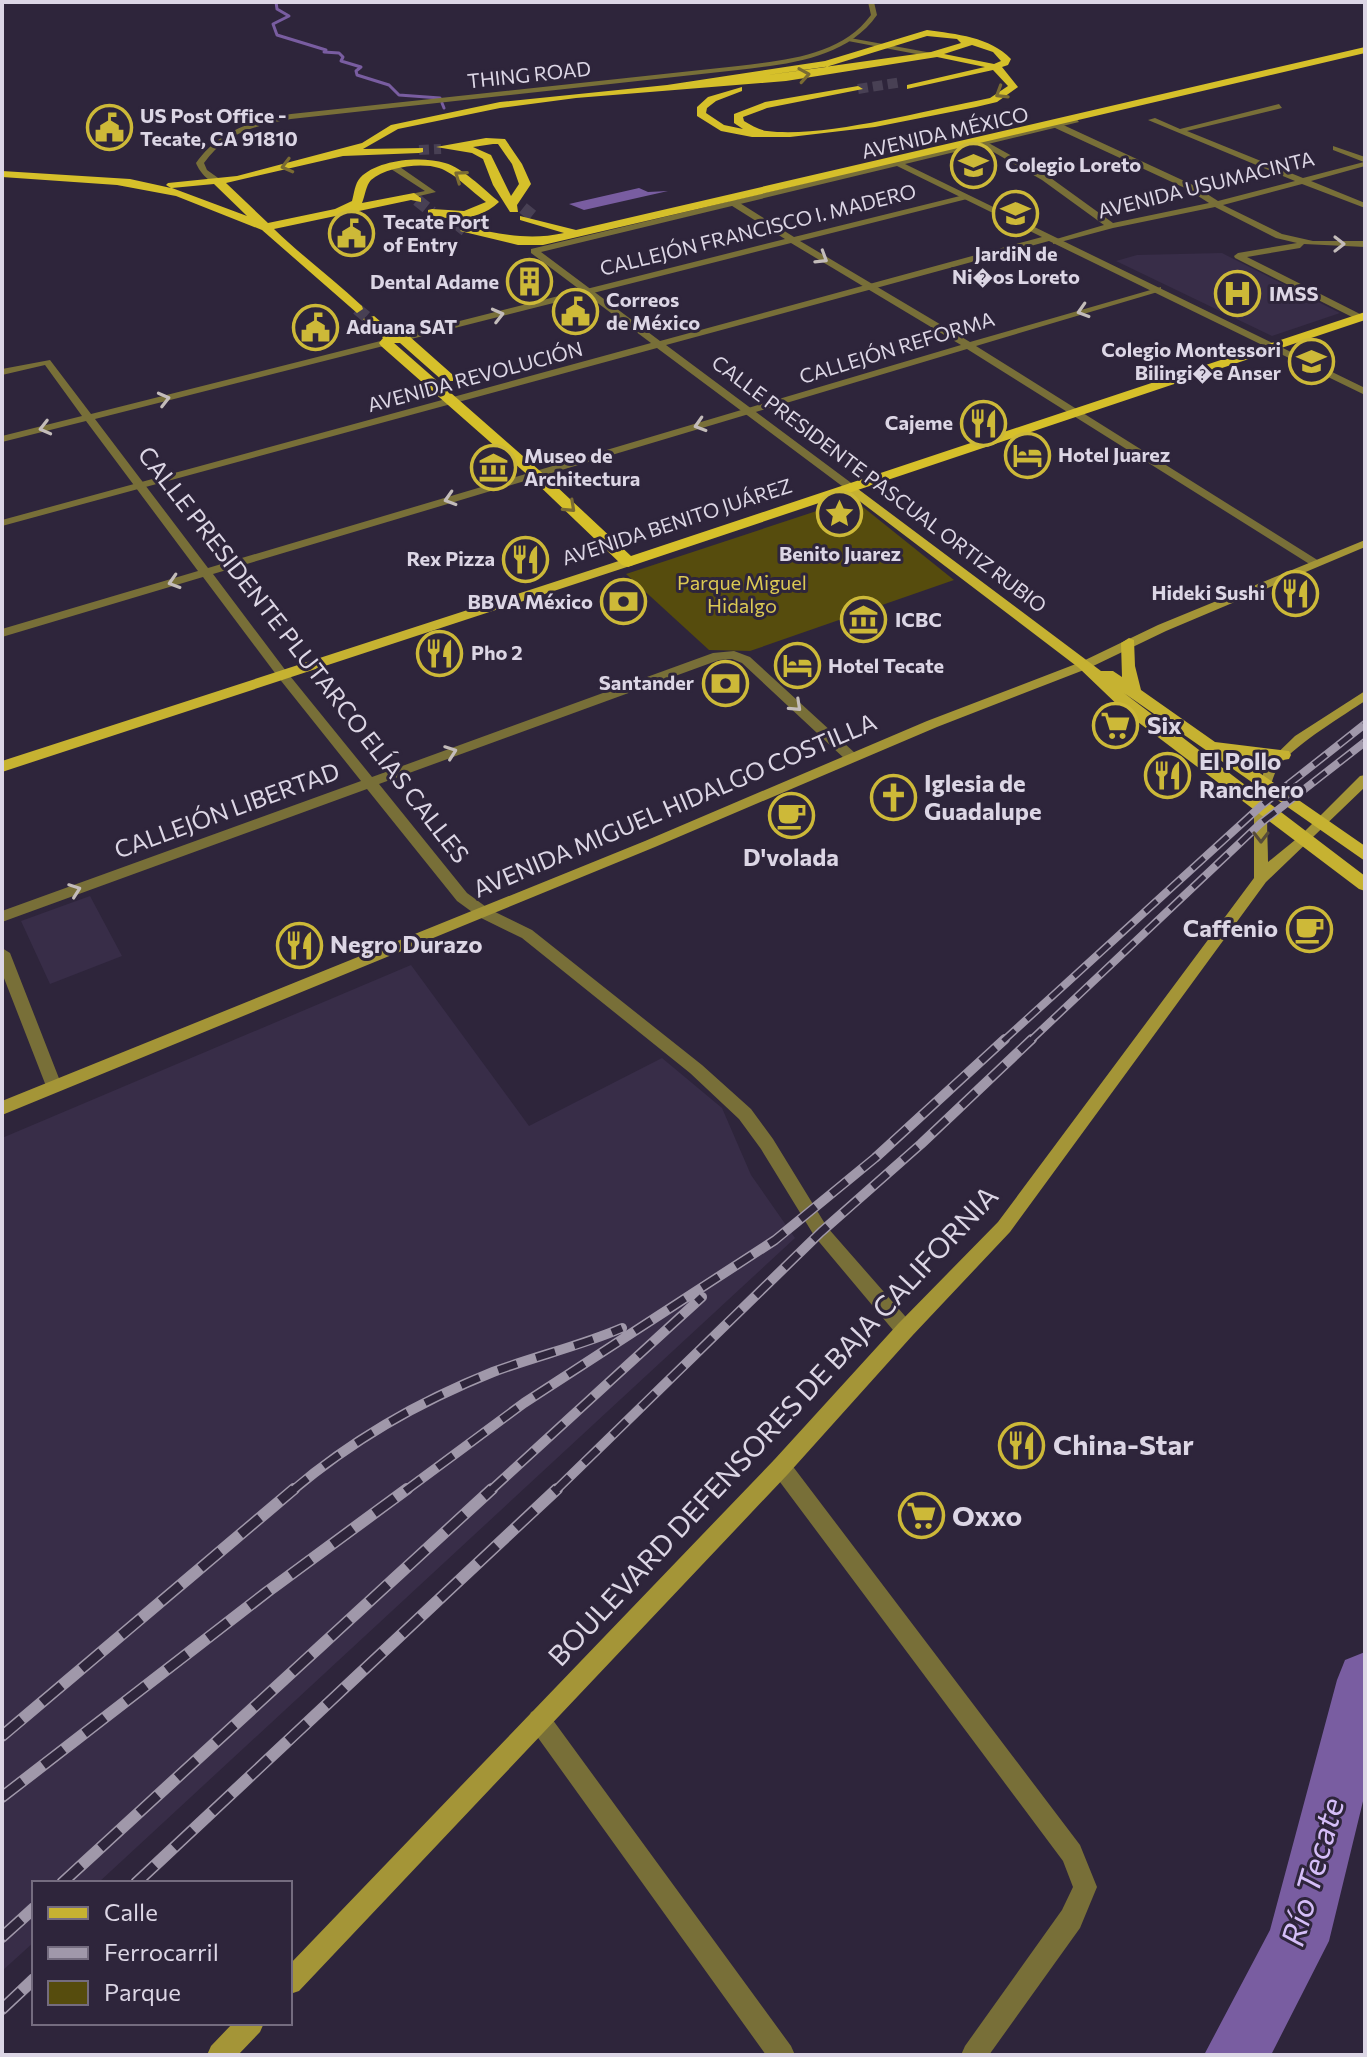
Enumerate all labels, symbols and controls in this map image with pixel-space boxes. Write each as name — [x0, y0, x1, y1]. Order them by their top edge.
street label: THING ROAD — [466, 56, 592, 92]
one-way arrow — [798, 67, 811, 84]
one-way arrow — [995, 84, 1009, 99]
street label: AVENIDA MÉXICO — [859, 101, 1031, 163]
public building icon: US Post Office - Tecate, CA 91810 — [85, 103, 133, 151]
place label: US Post Office - Tecate, CA 91810 — [140, 103, 298, 150]
school or university icon: Colegio Loreto — [950, 141, 998, 189]
street label: AVENIDA USUMACINTA — [1095, 145, 1317, 223]
place label: Colegio Loreto — [1005, 152, 1141, 176]
one-way arrow — [281, 156, 295, 173]
one-way arrow — [454, 171, 469, 186]
street label: CALLEJÓN FRANCISCO I. MADERO — [597, 178, 918, 280]
school or university icon: JardiN de Ni�os Loreto — [992, 190, 1040, 238]
place label: Tecate Port of Entry — [383, 209, 489, 256]
public building icon: Tecate Port of Entry — [328, 210, 376, 258]
one-way arrow — [1333, 235, 1346, 253]
place label: JardiN de Ni�os Loreto — [952, 241, 1080, 288]
one-way arrow — [813, 249, 827, 264]
building icon: Dental Adame — [506, 258, 554, 306]
place label: Dental Adame — [370, 269, 499, 293]
hospital icon: IMSS — [1214, 270, 1262, 318]
place label: IMSS — [1269, 281, 1319, 305]
public building icon: Correos de México — [551, 287, 599, 335]
place label: Correos de México — [606, 287, 700, 334]
one-way arrow — [1077, 302, 1090, 318]
public building icon: Aduana SAT — [291, 303, 339, 351]
street label: CALLEJÓN REFORMA — [796, 306, 997, 388]
one-way arrow — [491, 307, 504, 324]
place label: Aduana SAT — [346, 314, 457, 338]
street label: AVENIDA REVOLUCIÓN — [364, 336, 585, 416]
place label: Colegio Montessori Bilingi�e Anser — [1101, 337, 1281, 384]
school or university icon: Colegio Montessori Bilingi�e Anser — [1288, 338, 1336, 386]
street label: CALLE PRESIDENTE PASCUAL ORTIZ RUBIO — [708, 349, 1052, 617]
one-way arrow — [157, 391, 171, 408]
restaurant icon: Cajeme — [960, 399, 1008, 447]
place label: Cajeme — [885, 410, 953, 434]
one-way arrow — [693, 416, 707, 433]
one-way arrow — [39, 419, 53, 436]
hotel icon: Hotel Juarez — [1003, 431, 1051, 479]
street label: CALLE PRESIDENTE PLUTARCO ELÍAS CALLES — [132, 440, 476, 868]
place label: Hotel Juarez — [1058, 442, 1170, 466]
museum icon: Museo de Architectura — [469, 443, 517, 491]
place label: Museo de Architectura — [524, 443, 640, 490]
street label: AVENIDA BENITO JUÁREZ — [559, 472, 795, 570]
one-way arrow — [444, 490, 458, 506]
place icon: Benito Juarez — [816, 490, 864, 538]
one-way arrow — [561, 497, 575, 512]
restaurant icon: Rex Pizza — [502, 535, 550, 583]
place label: Benito Juarez — [779, 541, 901, 565]
place label: Rex Pizza — [406, 546, 495, 570]
restaurant icon: Hideki Sushi — [1272, 569, 1320, 617]
park label: Parque Miguel Hidalgo — [677, 570, 807, 617]
one-way arrow — [168, 573, 182, 589]
bank icon: BBVA México — [600, 578, 648, 626]
place label: Hideki Sushi — [1151, 580, 1265, 604]
place label: BBVA México — [468, 589, 593, 613]
museum icon: ICBC — [840, 596, 888, 644]
place label: ICBC — [895, 607, 942, 631]
restaurant icon: Pho 2 — [416, 629, 464, 677]
place label: Pho 2 — [471, 640, 523, 664]
hotel icon: Hotel Tecate — [773, 642, 821, 690]
place label: Hotel Tecate — [828, 653, 944, 677]
bank icon: Santander — [701, 659, 749, 707]
place label: Santander — [599, 670, 694, 694]
one-way arrow — [787, 697, 801, 712]
supermarket icon: Six — [1092, 702, 1140, 750]
street label: AVENIDA MIGUEL HIDALGO COSTILLA — [468, 706, 880, 903]
place label: Six — [1147, 710, 1182, 739]
one-way arrow — [443, 746, 457, 762]
place label: El Pollo Ranchero — [1199, 746, 1304, 803]
restaurant icon: El Pollo Ranchero — [1144, 752, 1192, 800]
street label: CALLEJÓN LIBERTAD — [110, 755, 343, 864]
place label: Iglesia de Guadalupe — [924, 768, 1042, 825]
church icon: Iglesia de Guadalupe — [869, 774, 917, 822]
cafe icon: D'volada — [767, 792, 815, 840]
one-way arrow — [1252, 831, 1270, 844]
place label: D'volada — [743, 842, 839, 871]
one-way arrow — [67, 883, 81, 900]
cafe icon: Caffenio — [1285, 905, 1333, 953]
place label: Caffenio — [1183, 913, 1278, 942]
restaurant icon: Negro Durazo — [275, 921, 323, 969]
place label: Negro Durazo — [330, 929, 483, 958]
street label: BOULEVARD DEFENSORES DE BAJA CALIFORNIA — [540, 1178, 1004, 1672]
restaurant icon: China-Star — [998, 1421, 1046, 1469]
place label: China-Star — [1053, 1427, 1194, 1461]
supermarket icon: Oxxo — [897, 1492, 945, 1540]
place label: Oxxo — [952, 1498, 1022, 1532]
water label: Río Tecate — [1271, 1793, 1351, 1950]
legend — [32, 1881, 292, 2025]
text: Calle — [104, 1897, 158, 1926]
text: Ferrocarril — [104, 1937, 219, 1966]
text: Parque — [104, 1977, 181, 2006]

